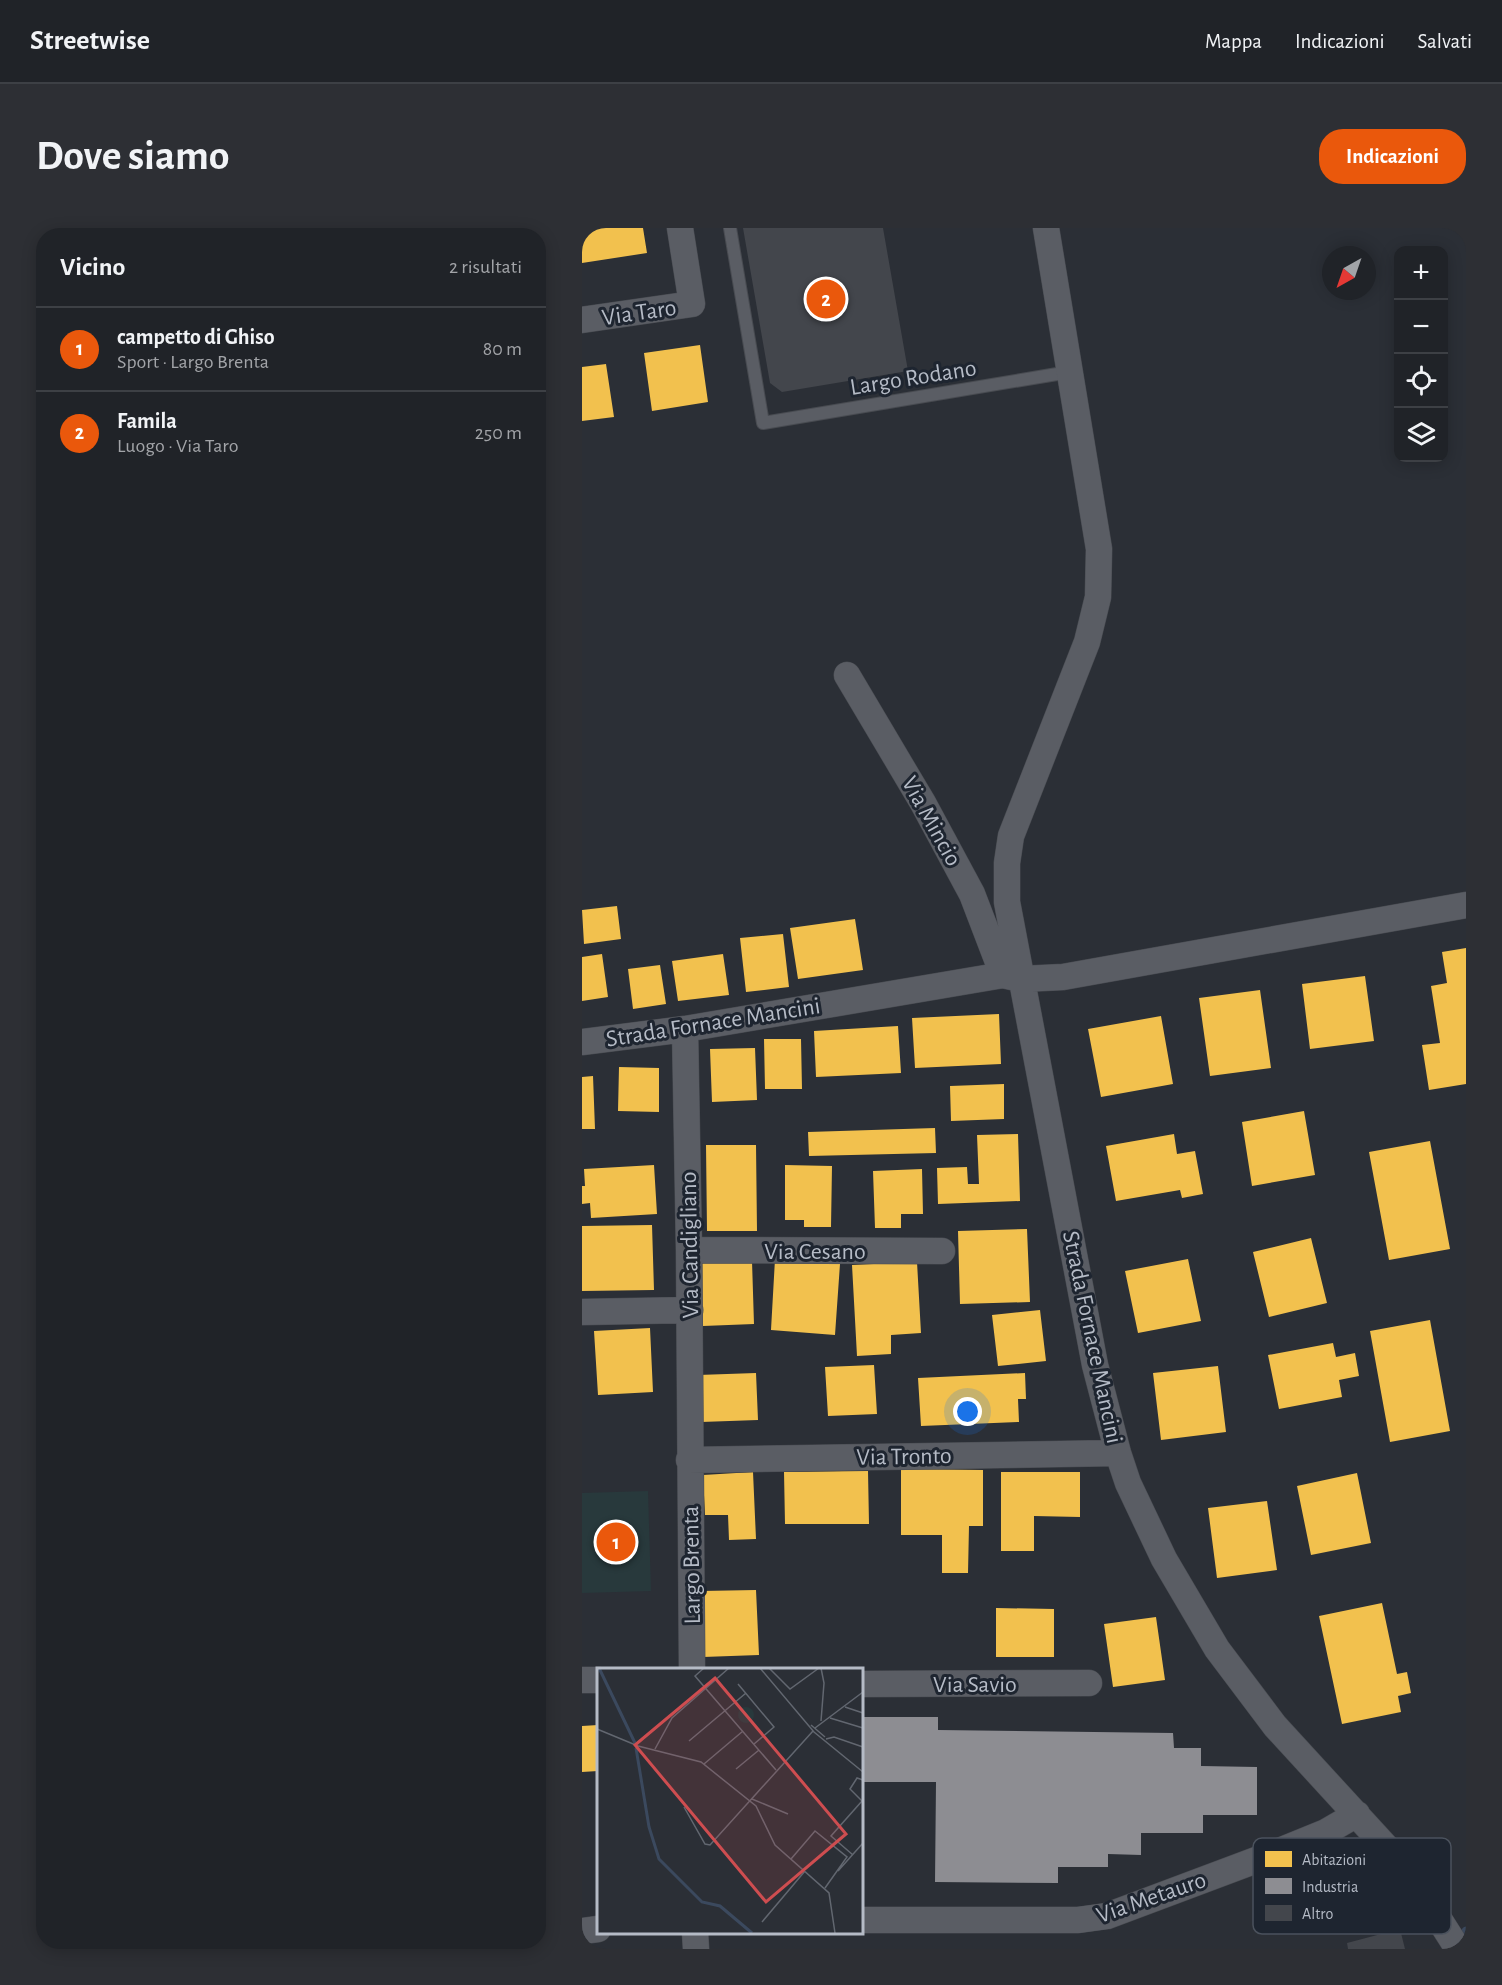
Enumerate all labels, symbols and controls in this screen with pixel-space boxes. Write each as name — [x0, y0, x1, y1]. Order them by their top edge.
text: Streetwise — [30, 27, 150, 55]
text: Mappa — [1205, 31, 1262, 52]
text: Indicazioni — [1295, 31, 1385, 52]
text: Salvati — [1418, 31, 1472, 52]
button: Indicazioni — [1319, 129, 1466, 184]
text: Dove siamo — [36, 135, 230, 177]
north arrow — [1322, 246, 1376, 300]
map controls — [1394, 246, 1448, 462]
button: + — [1394, 246, 1448, 300]
text: Vicino — [60, 254, 125, 280]
text: 2 risultati — [449, 257, 522, 277]
pin: 2 — [806, 276, 846, 322]
street label: Via Taro — [600, 296, 678, 330]
button: − — [1394, 300, 1448, 354]
text: campetto di Ghiso — [117, 326, 275, 348]
text: 1 — [76, 339, 83, 359]
text: 80 m — [483, 339, 522, 359]
text: Sport · Largo Brenta — [117, 352, 269, 372]
button: locate — [1394, 354, 1448, 408]
street label: Largo Rodano — [848, 356, 978, 400]
button: layers — [1394, 408, 1448, 462]
text: Famila — [117, 410, 177, 432]
text: 2 — [75, 423, 84, 443]
text: 250 m — [475, 423, 522, 443]
text: Luogo · Via Taro — [117, 436, 238, 456]
street label: Via Mincio — [897, 773, 965, 870]
street label: Strada Fornace Mancini — [604, 994, 822, 1052]
street label: Via Candigliano — [677, 1171, 703, 1319]
street label: Strada Fornace Mancini — [1058, 1229, 1126, 1446]
street label: Via Cesano — [764, 1240, 866, 1264]
your location — [953, 1397, 982, 1426]
street label: Via Tronto — [856, 1444, 952, 1470]
street label: Largo Brenta — [679, 1505, 705, 1624]
pin: 1 — [597, 1520, 636, 1564]
inset map — [597, 1668, 862, 1934]
street label: Via Savio — [933, 1673, 1017, 1697]
legend — [1253, 1838, 1451, 1934]
text: Abitazioni — [1302, 1852, 1366, 1868]
street label: Via Metauro — [1093, 1868, 1209, 1928]
text: Industria — [1302, 1879, 1358, 1895]
text: Altro — [1302, 1906, 1333, 1922]

